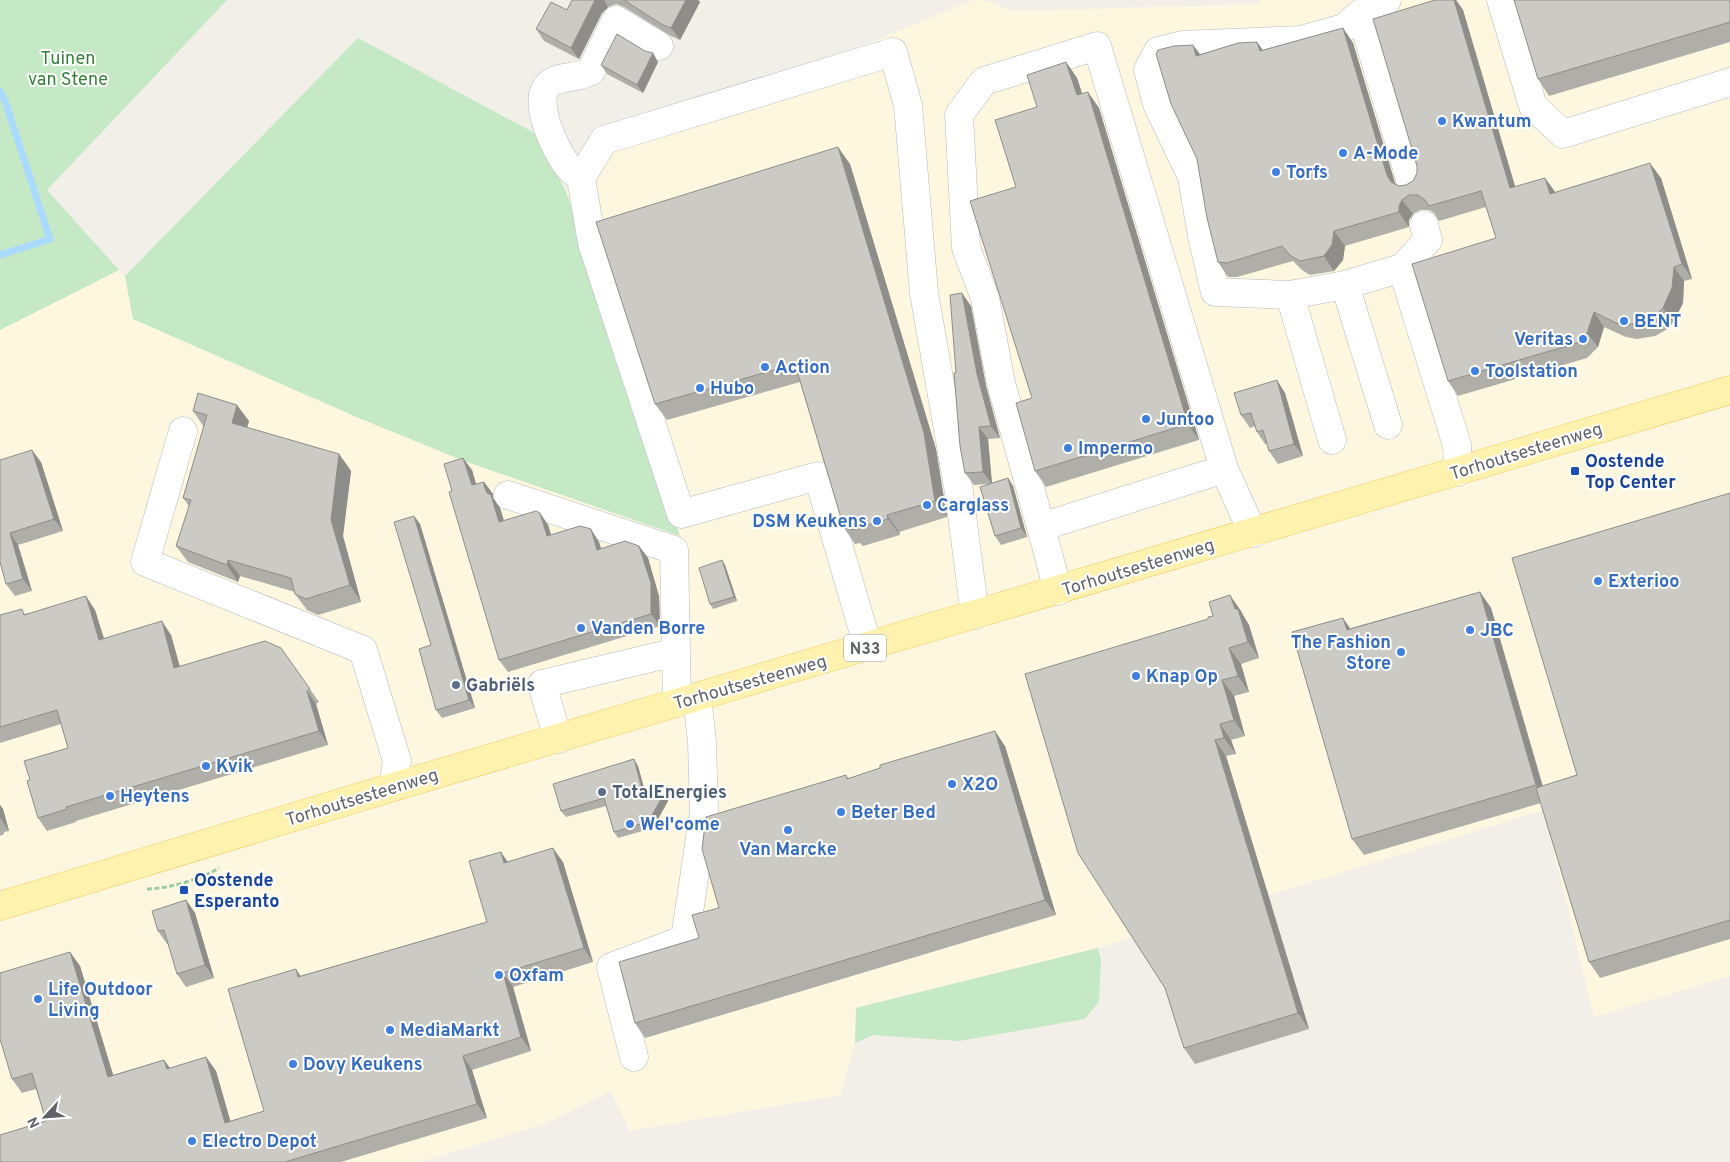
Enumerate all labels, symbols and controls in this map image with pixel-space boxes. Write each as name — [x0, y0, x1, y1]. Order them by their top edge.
park label: Tuinen van Stene — [28, 48, 108, 92]
place label: Kwantum — [1452, 111, 1531, 134]
marker: Kwantum — [1436, 115, 1448, 127]
place label: A-Mode — [1353, 143, 1418, 166]
marker: A-Mode — [1337, 147, 1349, 159]
place label: Torfs — [1286, 162, 1328, 185]
marker: Torfs — [1270, 166, 1282, 178]
place label: BENT — [1634, 311, 1681, 334]
marker: BENT — [1618, 315, 1630, 327]
place label: Veritas — [1514, 329, 1573, 352]
marker: Veritas — [1577, 333, 1589, 345]
place label: Action — [775, 357, 830, 380]
marker: Action — [759, 361, 771, 373]
place label: Toolstation — [1485, 361, 1578, 384]
marker: Toolstation — [1469, 365, 1481, 377]
place label: Hubo — [710, 378, 754, 401]
marker: Hubo — [694, 382, 706, 394]
place label: Juntoo — [1156, 409, 1215, 432]
marker: Juntoo — [1140, 413, 1152, 425]
street label: Torhoutsesteenweg — [1447, 418, 1605, 487]
place label: Impermo — [1078, 438, 1153, 461]
marker: Impermo — [1062, 442, 1074, 454]
place label: Oostende Top Center — [1585, 451, 1676, 495]
marker: Oostende Top Center — [1569, 465, 1581, 477]
place label: Carglass — [937, 495, 1009, 518]
marker: Carglass — [921, 499, 933, 511]
place label: DSM Keukens — [752, 511, 867, 534]
marker: DSM Keukens — [871, 515, 883, 527]
street label: Torhoutsesteenweg — [1059, 534, 1217, 603]
place label: Exterioo — [1608, 571, 1680, 594]
marker: Exterioo — [1592, 575, 1604, 587]
place label: Vanden Borre — [591, 618, 705, 641]
place label: JBC — [1480, 620, 1514, 643]
marker: Vanden Borre — [575, 622, 587, 634]
marker: JBC — [1464, 624, 1476, 636]
place label: The Fashion Store — [1291, 632, 1391, 676]
road number: N33 — [844, 634, 886, 661]
marker: The Fashion Store — [1395, 646, 1407, 658]
street label: Torhoutsesteenweg — [671, 651, 830, 716]
place label: Knap Op — [1146, 666, 1218, 689]
marker: Knap Op — [1130, 670, 1142, 682]
place label: Gabriëls — [466, 675, 535, 698]
marker: Gabriëls — [450, 679, 462, 691]
place label: Kvik — [216, 756, 253, 779]
marker: Kvik — [200, 760, 212, 772]
street label: Torhoutsesteenweg — [283, 764, 441, 833]
place label: X2O — [962, 774, 998, 797]
marker: X2O — [946, 778, 958, 790]
place label: TotalEnergies — [612, 782, 727, 805]
place label: Heytens — [120, 786, 190, 809]
marker: TotalEnergies — [596, 786, 608, 798]
marker: Heytens — [104, 790, 116, 802]
place label: Beter Bed — [851, 802, 936, 825]
marker: Beter Bed — [835, 806, 847, 818]
place label: Wel'come — [640, 814, 720, 837]
marker: Wel'come — [624, 818, 636, 830]
marker: Van Marcke — [782, 824, 794, 836]
place label: Van Marcke — [739, 839, 837, 862]
place label: Oostende Esperanto — [194, 870, 279, 914]
marker: Oostende Esperanto — [178, 884, 190, 896]
place label: Oxfam — [509, 965, 564, 988]
marker: Oxfam — [493, 969, 505, 981]
place label: Life Outdoor Living — [48, 979, 153, 1023]
marker: Life Outdoor Living — [32, 993, 44, 1005]
place label: MediaMarkt — [400, 1020, 500, 1043]
marker: MediaMarkt — [384, 1024, 396, 1036]
place label: Dovy Keukens — [303, 1054, 423, 1077]
marker: Dovy Keukens — [287, 1058, 299, 1070]
north arrow — [20, 1092, 70, 1142]
text: N — [25, 1114, 45, 1130]
place label: Electro Depot — [202, 1131, 317, 1154]
marker: Electro Depot — [186, 1135, 198, 1147]

